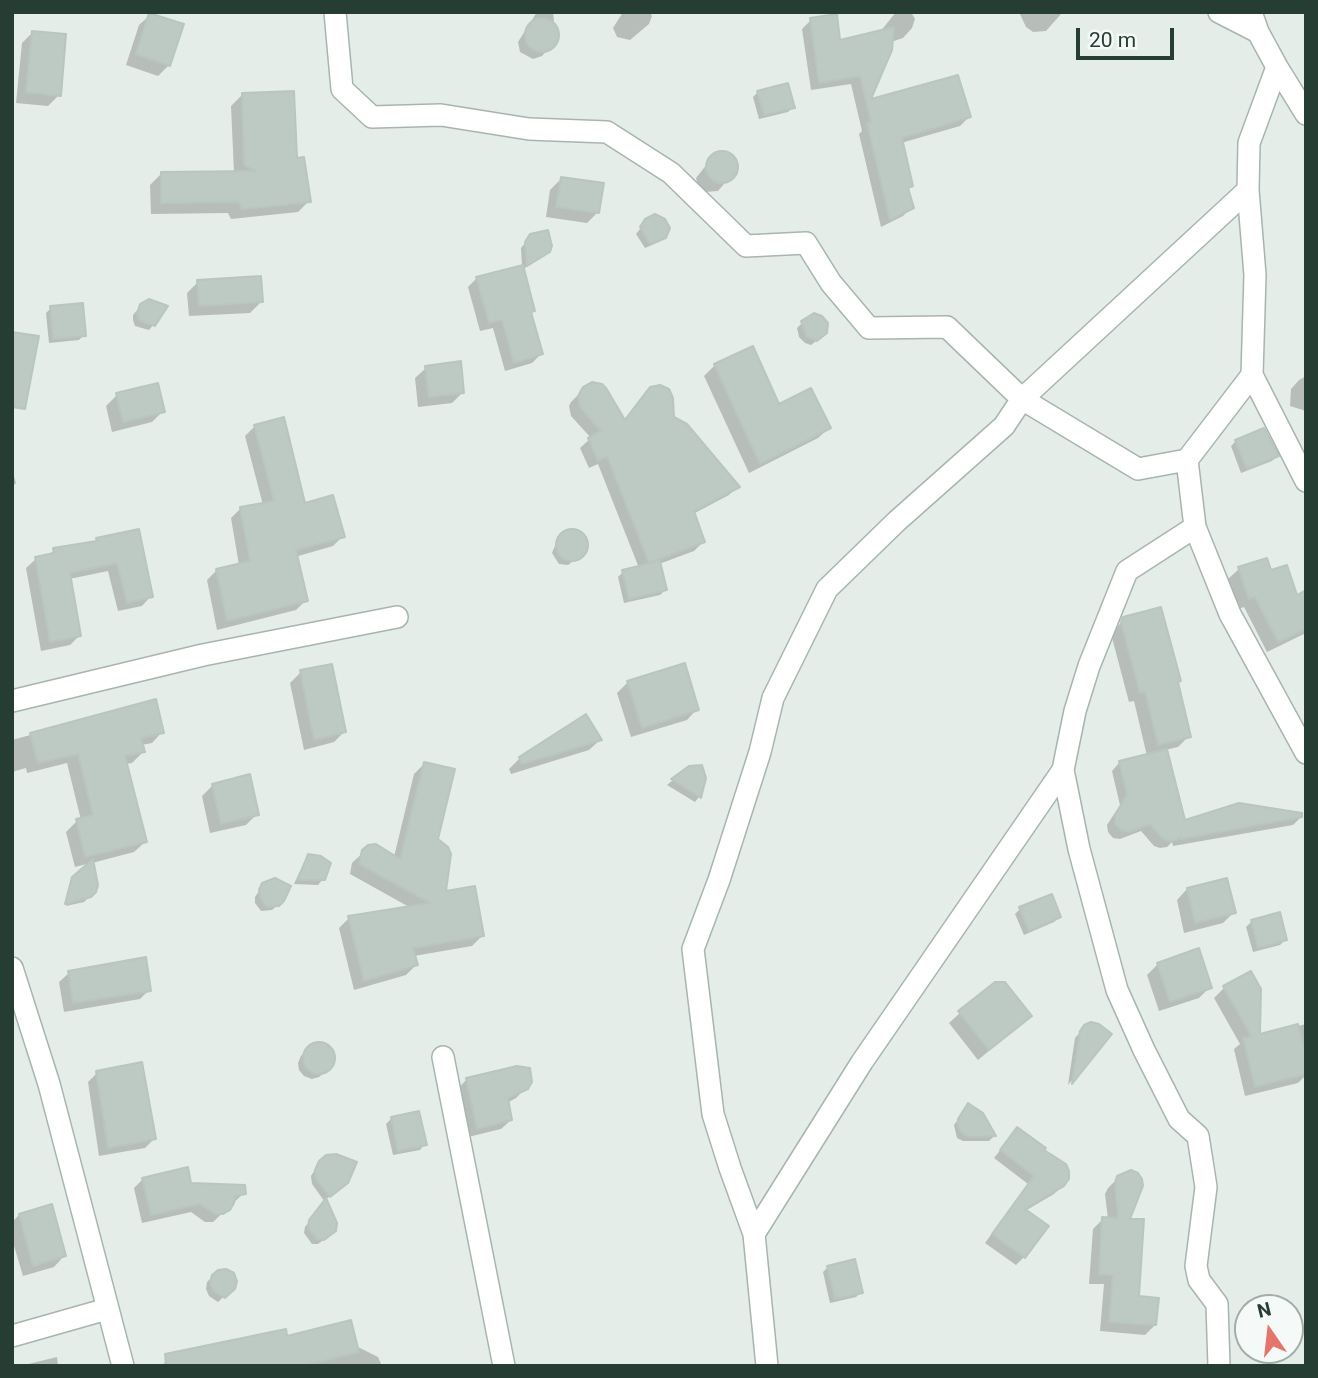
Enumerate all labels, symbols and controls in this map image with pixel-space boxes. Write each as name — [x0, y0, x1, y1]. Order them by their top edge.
scale bar — [1080, 14, 1178, 58]
text: 20 m — [1089, 28, 1136, 52]
north arrow — [1234, 1294, 1304, 1364]
text: N — [1255, 1297, 1274, 1323]

